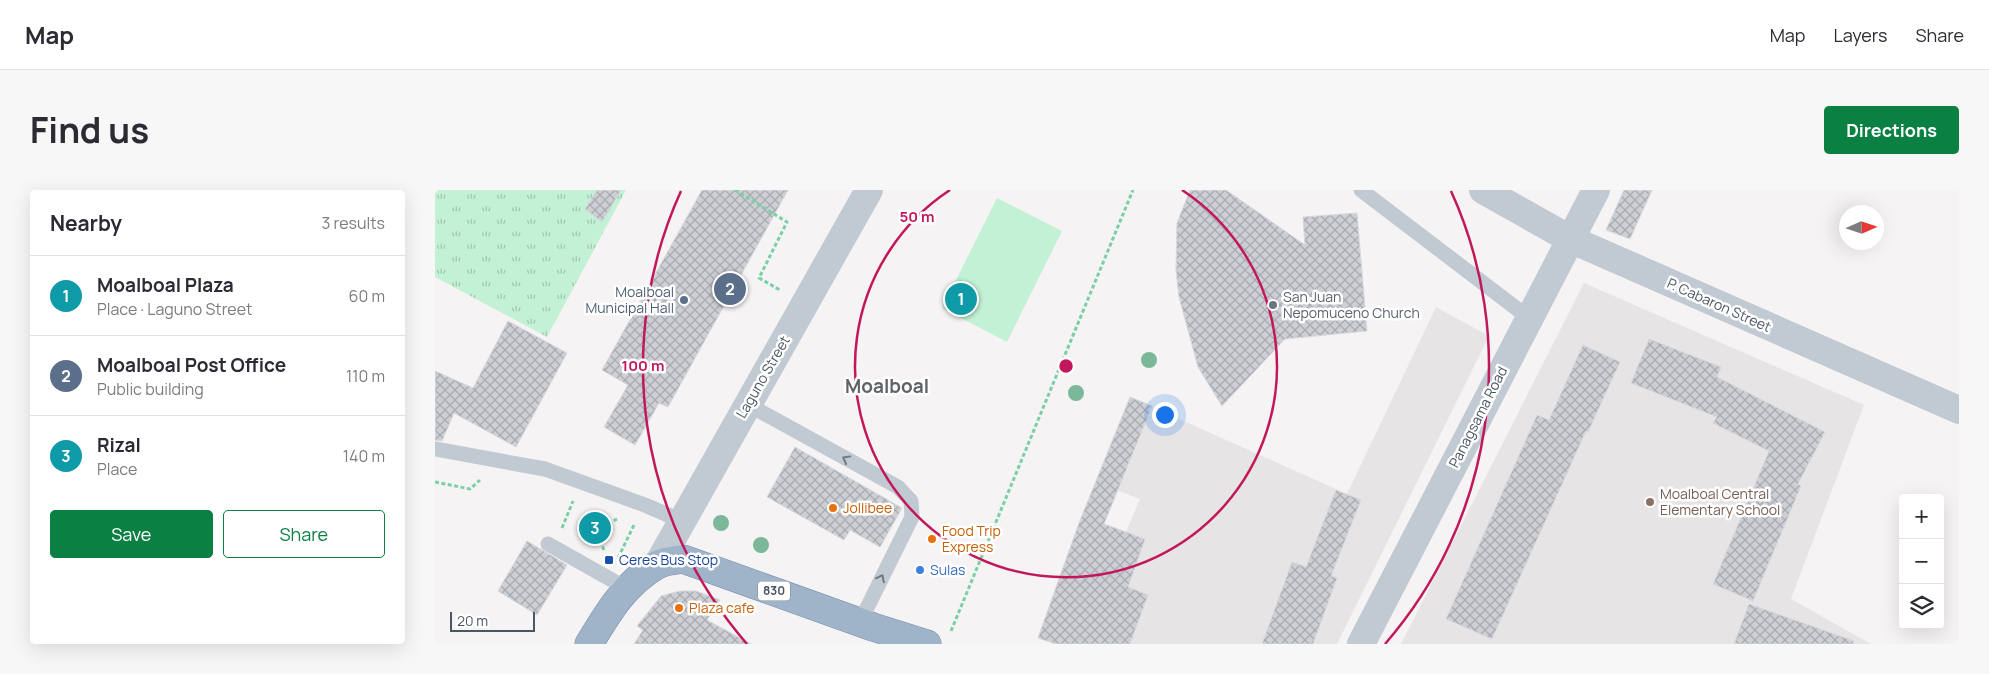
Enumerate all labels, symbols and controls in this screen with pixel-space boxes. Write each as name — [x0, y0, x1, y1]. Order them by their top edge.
text: Map — [25, 18, 74, 51]
text: Map — [1770, 23, 1805, 47]
text: Layers — [1833, 23, 1887, 47]
text: Share — [1915, 23, 1964, 47]
text: Find us — [30, 106, 149, 154]
button: Directions — [1824, 106, 1959, 154]
north arrow — [1839, 205, 1884, 250]
text: 50 m — [899, 206, 935, 227]
text: Nearby — [50, 209, 122, 237]
text: 3 results — [322, 212, 385, 234]
pin: 2 — [714, 270, 746, 308]
text: Moalboal Plaza — [97, 272, 234, 298]
street label: P. Cabaron Street — [1664, 273, 1775, 336]
pin: 1 — [945, 280, 977, 318]
place label: Moalboal Municipal Hall — [585, 282, 674, 317]
text: 1 — [62, 285, 70, 307]
text: 60 m — [349, 285, 385, 307]
place label: San Juan Nepomuceno Church — [1283, 287, 1420, 322]
marker: Moalboal Municipal Hall — [678, 294, 690, 306]
text: Place · Laguno Street — [97, 298, 252, 320]
marker: San Juan Nepomuceno Church — [1267, 299, 1279, 311]
street label: Laguno Street — [731, 332, 794, 421]
text: Moalboal Post Office — [97, 352, 286, 378]
text: 100 m — [622, 355, 664, 376]
centre of rings — [1057, 357, 1075, 375]
street label: Panagsama Road — [1444, 363, 1511, 471]
text: 2 — [61, 365, 71, 387]
text: 110 m — [346, 365, 385, 387]
district label: Moalboal — [845, 373, 929, 399]
text: Public building — [97, 378, 204, 400]
your location — [1152, 402, 1178, 428]
text: Rizal — [97, 432, 141, 458]
text: 3 — [61, 445, 71, 467]
text: 140 m — [343, 445, 385, 467]
one-way arrow — [842, 455, 851, 465]
text: Place — [97, 458, 137, 480]
place label: Moalboal Central Elementary School — [1660, 484, 1780, 519]
map controls — [1899, 494, 1944, 629]
button: + — [1899, 494, 1944, 539]
marker: Moalboal Central Elementary School — [1644, 496, 1656, 508]
place label: Jollibee — [843, 498, 892, 517]
marker: Jollibee — [827, 502, 839, 514]
pin: 3 — [579, 509, 611, 547]
button: Save — [50, 510, 213, 558]
button: Share — [223, 510, 385, 558]
place label: Food Trip Express — [942, 521, 1001, 556]
marker: Food Trip Express — [926, 533, 938, 545]
button: − — [1899, 539, 1944, 584]
place label: Ceres Bus Stop — [619, 550, 718, 569]
marker: Ceres Bus Stop — [603, 554, 615, 566]
place label: Sulas — [930, 560, 965, 579]
marker: Sulas — [914, 564, 926, 576]
one-way arrow — [875, 574, 885, 583]
road number: 830 — [758, 582, 790, 601]
button: layers — [1899, 584, 1944, 629]
place label: Plaza cafe — [689, 598, 754, 617]
marker: Plaza cafe — [673, 602, 685, 614]
scale bar — [450, 609, 535, 632]
text: 20 m — [457, 611, 488, 630]

